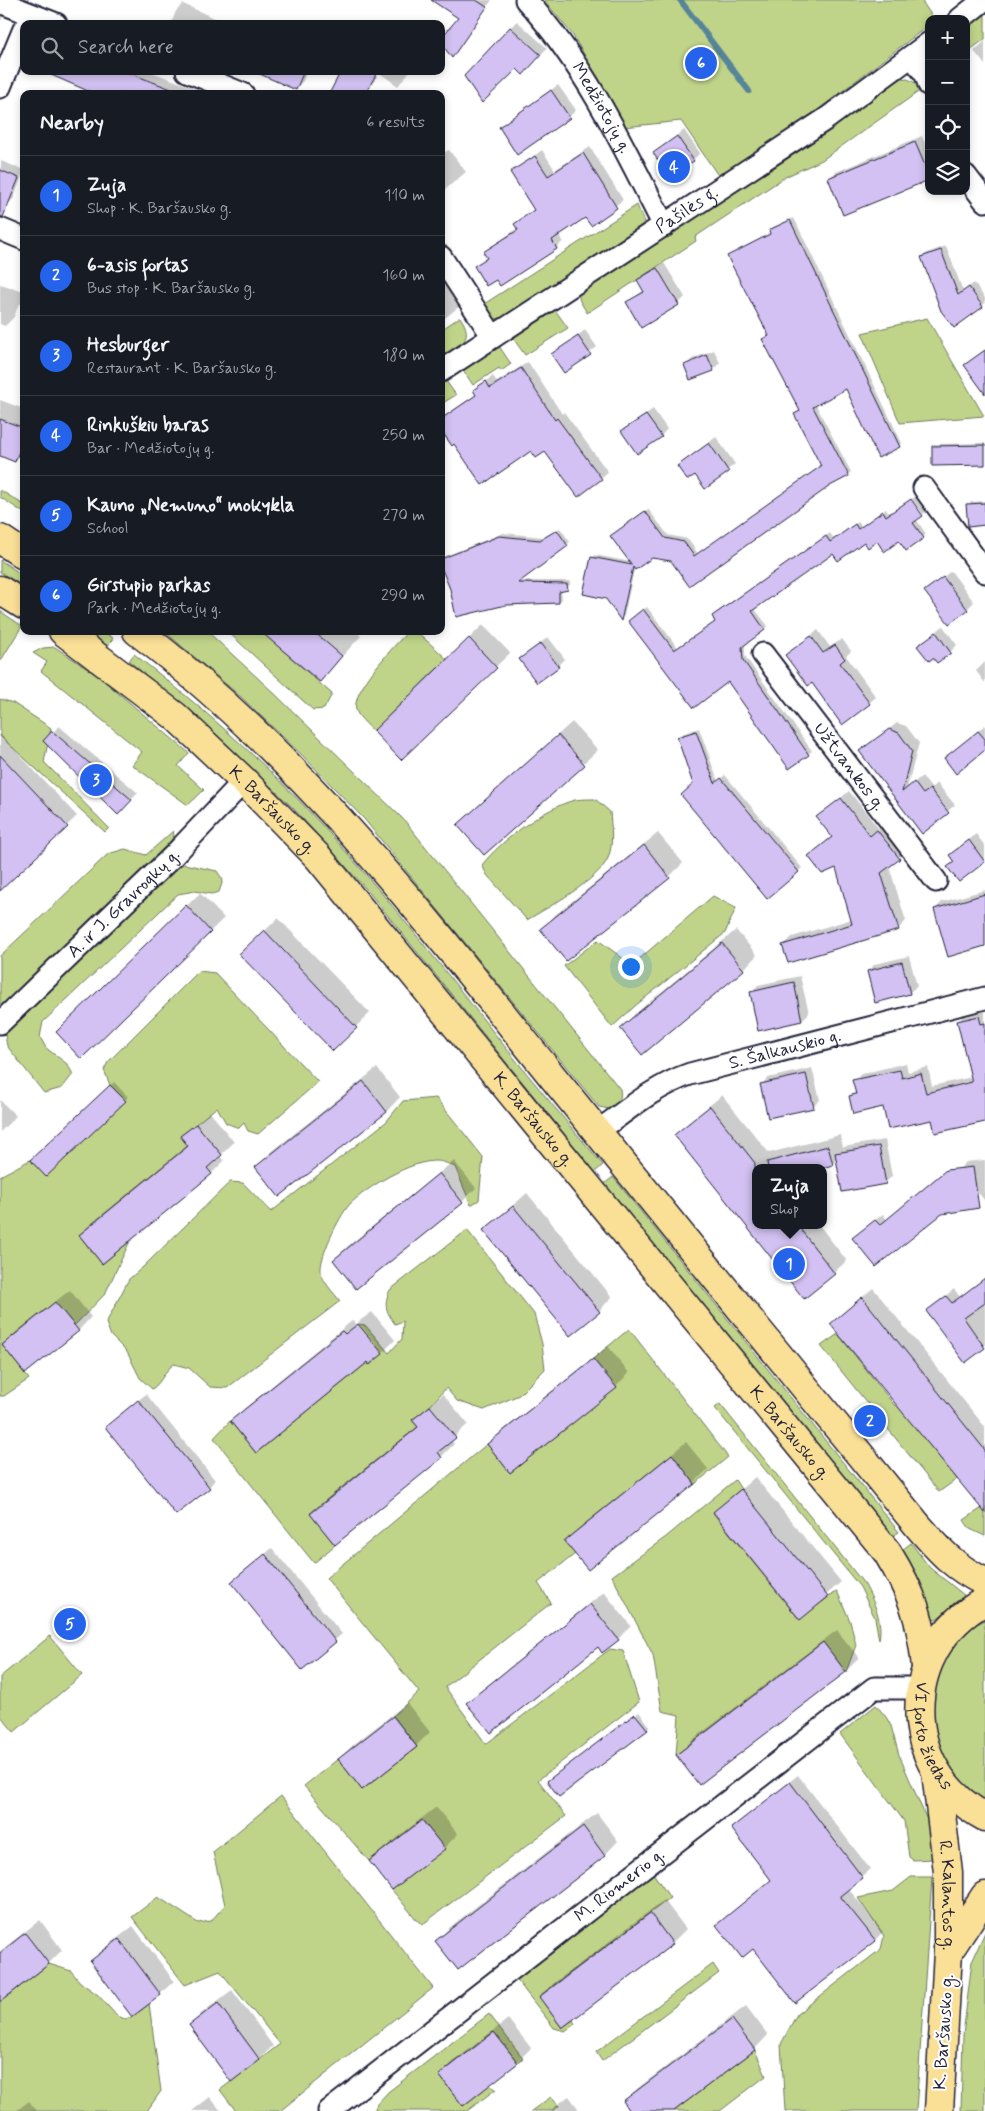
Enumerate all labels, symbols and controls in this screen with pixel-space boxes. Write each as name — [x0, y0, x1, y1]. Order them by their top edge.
map controls — [925, 15, 970, 195]
button: + — [925, 15, 970, 60]
search box — [20, 20, 445, 75]
icon: search — [38, 34, 66, 62]
text: Search here — [78, 35, 174, 60]
pin: 6 — [685, 44, 717, 82]
street label: Medžiotojų g. — [566, 58, 637, 158]
button: − — [925, 60, 970, 105]
button: locate — [925, 105, 970, 150]
text: Nearby — [40, 109, 104, 137]
text: 6 results — [366, 112, 425, 133]
pin: 4 — [658, 148, 690, 186]
button: layers — [925, 150, 970, 195]
text: Zuja — [87, 173, 126, 198]
street label: Pašilės g. — [651, 181, 723, 239]
text: 1 — [52, 185, 60, 206]
text: 110 m — [384, 185, 425, 206]
text: Shop · K. Baršausko g. — [87, 198, 232, 219]
text: 6-asis fortas — [87, 253, 188, 278]
text: 2 — [52, 265, 60, 286]
text: 160 m — [382, 265, 425, 286]
text: Bus stop · K. Baršausko g. — [87, 278, 255, 299]
text: Hesburger — [87, 333, 169, 358]
text: 3 — [52, 345, 60, 366]
text: 180 m — [382, 345, 425, 366]
text: Restaurant · K. Baršausko g. — [87, 358, 277, 379]
text: Rinkuškiu baras — [87, 413, 209, 438]
text: 4 — [51, 425, 61, 446]
text: 250 m — [382, 425, 425, 446]
text: Bar · Medžiotojų g. — [87, 438, 214, 459]
text: Kauno „Nemuno“ mokykla — [87, 493, 294, 518]
text: 5 — [51, 505, 61, 526]
text: 270 m — [382, 505, 425, 526]
text: School — [87, 518, 128, 539]
text: Girstupio parkas — [87, 573, 210, 598]
text: 6 — [52, 585, 60, 606]
text: 290 m — [381, 585, 425, 606]
text: Park · Medžiotojų g. — [87, 598, 221, 619]
street label: Užtvankos g. — [808, 718, 891, 816]
street label: K. Baršausko g. — [223, 760, 321, 860]
pin: 3 — [80, 761, 112, 799]
street label: A. ir J. Gravrogkų g. — [62, 844, 186, 964]
your location — [618, 954, 644, 980]
street label: S. Šalkauskio g. — [726, 1024, 844, 1076]
street label: K. Baršausko g. — [487, 1067, 579, 1172]
popup — [752, 1164, 827, 1229]
text: Zuja — [770, 1174, 809, 1199]
text: Shop — [770, 1199, 799, 1220]
pin: 1 — [773, 1245, 805, 1283]
street label: K. Baršausko g. — [744, 1381, 836, 1486]
pin: 2 — [854, 1402, 886, 1440]
pin: 5 — [54, 1605, 86, 1643]
street label: VI forto žiedas — [905, 1680, 958, 1796]
street label: R. Kalantos g. — [932, 1839, 960, 1950]
street label: M. Riomerio g. — [570, 1843, 670, 1928]
street label: K. Baršausko g. — [928, 1973, 961, 2091]

